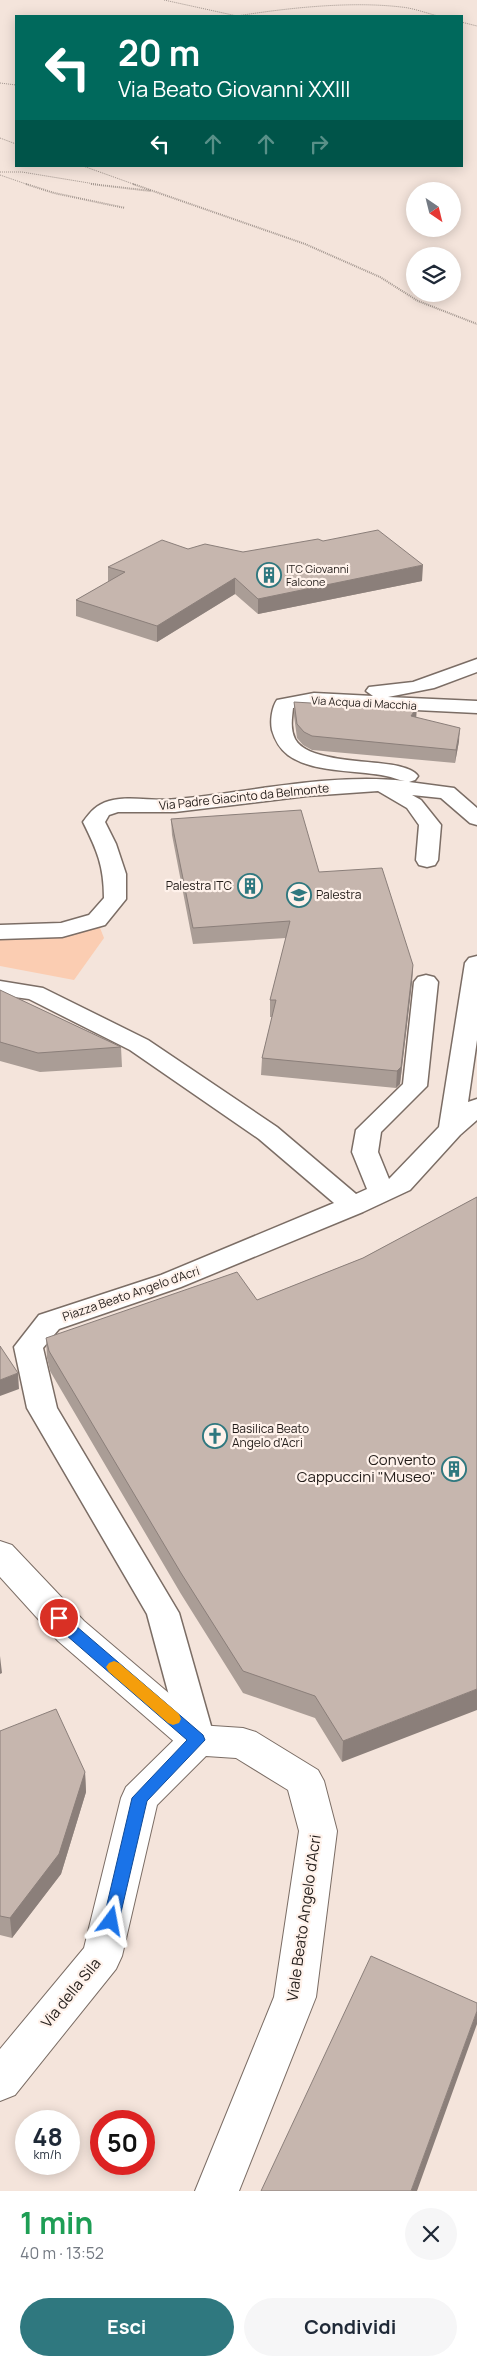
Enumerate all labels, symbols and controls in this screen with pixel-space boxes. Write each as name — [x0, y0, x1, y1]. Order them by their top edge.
text: 20 m — [118, 29, 200, 77]
icon: left — [35, 35, 100, 100]
text: Via Beato Giovanni XXIII — [118, 74, 350, 104]
icon: left — [146, 130, 174, 158]
icon: ahead — [199, 130, 227, 158]
icon: ahead — [252, 130, 280, 158]
icon: right — [305, 130, 333, 158]
north arrow — [406, 182, 461, 238]
map controls — [406, 182, 461, 302]
button: layers — [406, 247, 461, 302]
place label: ITC Giovanni Falcone — [286, 561, 349, 589]
building icon: ITC Giovanni Falcone — [256, 562, 282, 588]
street label: Via Acqua di Macchia — [311, 692, 417, 713]
street label: Via Padre Giacinto da Belmonte — [158, 779, 330, 814]
building icon: Palestra ITC — [237, 873, 263, 899]
place label: Palestra ITC — [166, 877, 232, 894]
school or university icon: Palestra — [286, 882, 312, 908]
place label: Palestra — [316, 886, 361, 903]
street label: Piazza Beato Angelo d'Acri — [60, 1262, 202, 1325]
place label: Basilica Beato Angelo d'Acri — [232, 1420, 309, 1451]
church icon: Basilica Beato Angelo d'Acri — [202, 1423, 228, 1449]
place label: Convento Cappuccini "Museo" — [297, 1449, 436, 1487]
building icon: Convento Cappuccini "Museo" — [441, 1456, 467, 1482]
pin — [38, 1597, 80, 1639]
icon: arrive — [45, 1604, 73, 1632]
street label: Viale Beato Angelo d'Acri — [281, 1833, 326, 2003]
position arrow — [84, 1894, 136, 1946]
street label: Via della Sila — [36, 1953, 105, 2032]
speed limit sign: 50 — [90, 2110, 155, 2175]
text: 48 — [32, 2119, 63, 2154]
text: km/h — [34, 2146, 61, 2163]
text: 1 min — [20, 2202, 93, 2243]
button: close — [405, 2208, 457, 2260]
text: 40 m · 13:52 — [20, 2242, 104, 2264]
button: Esci — [20, 2298, 234, 2356]
button: Condividi — [244, 2298, 457, 2356]

